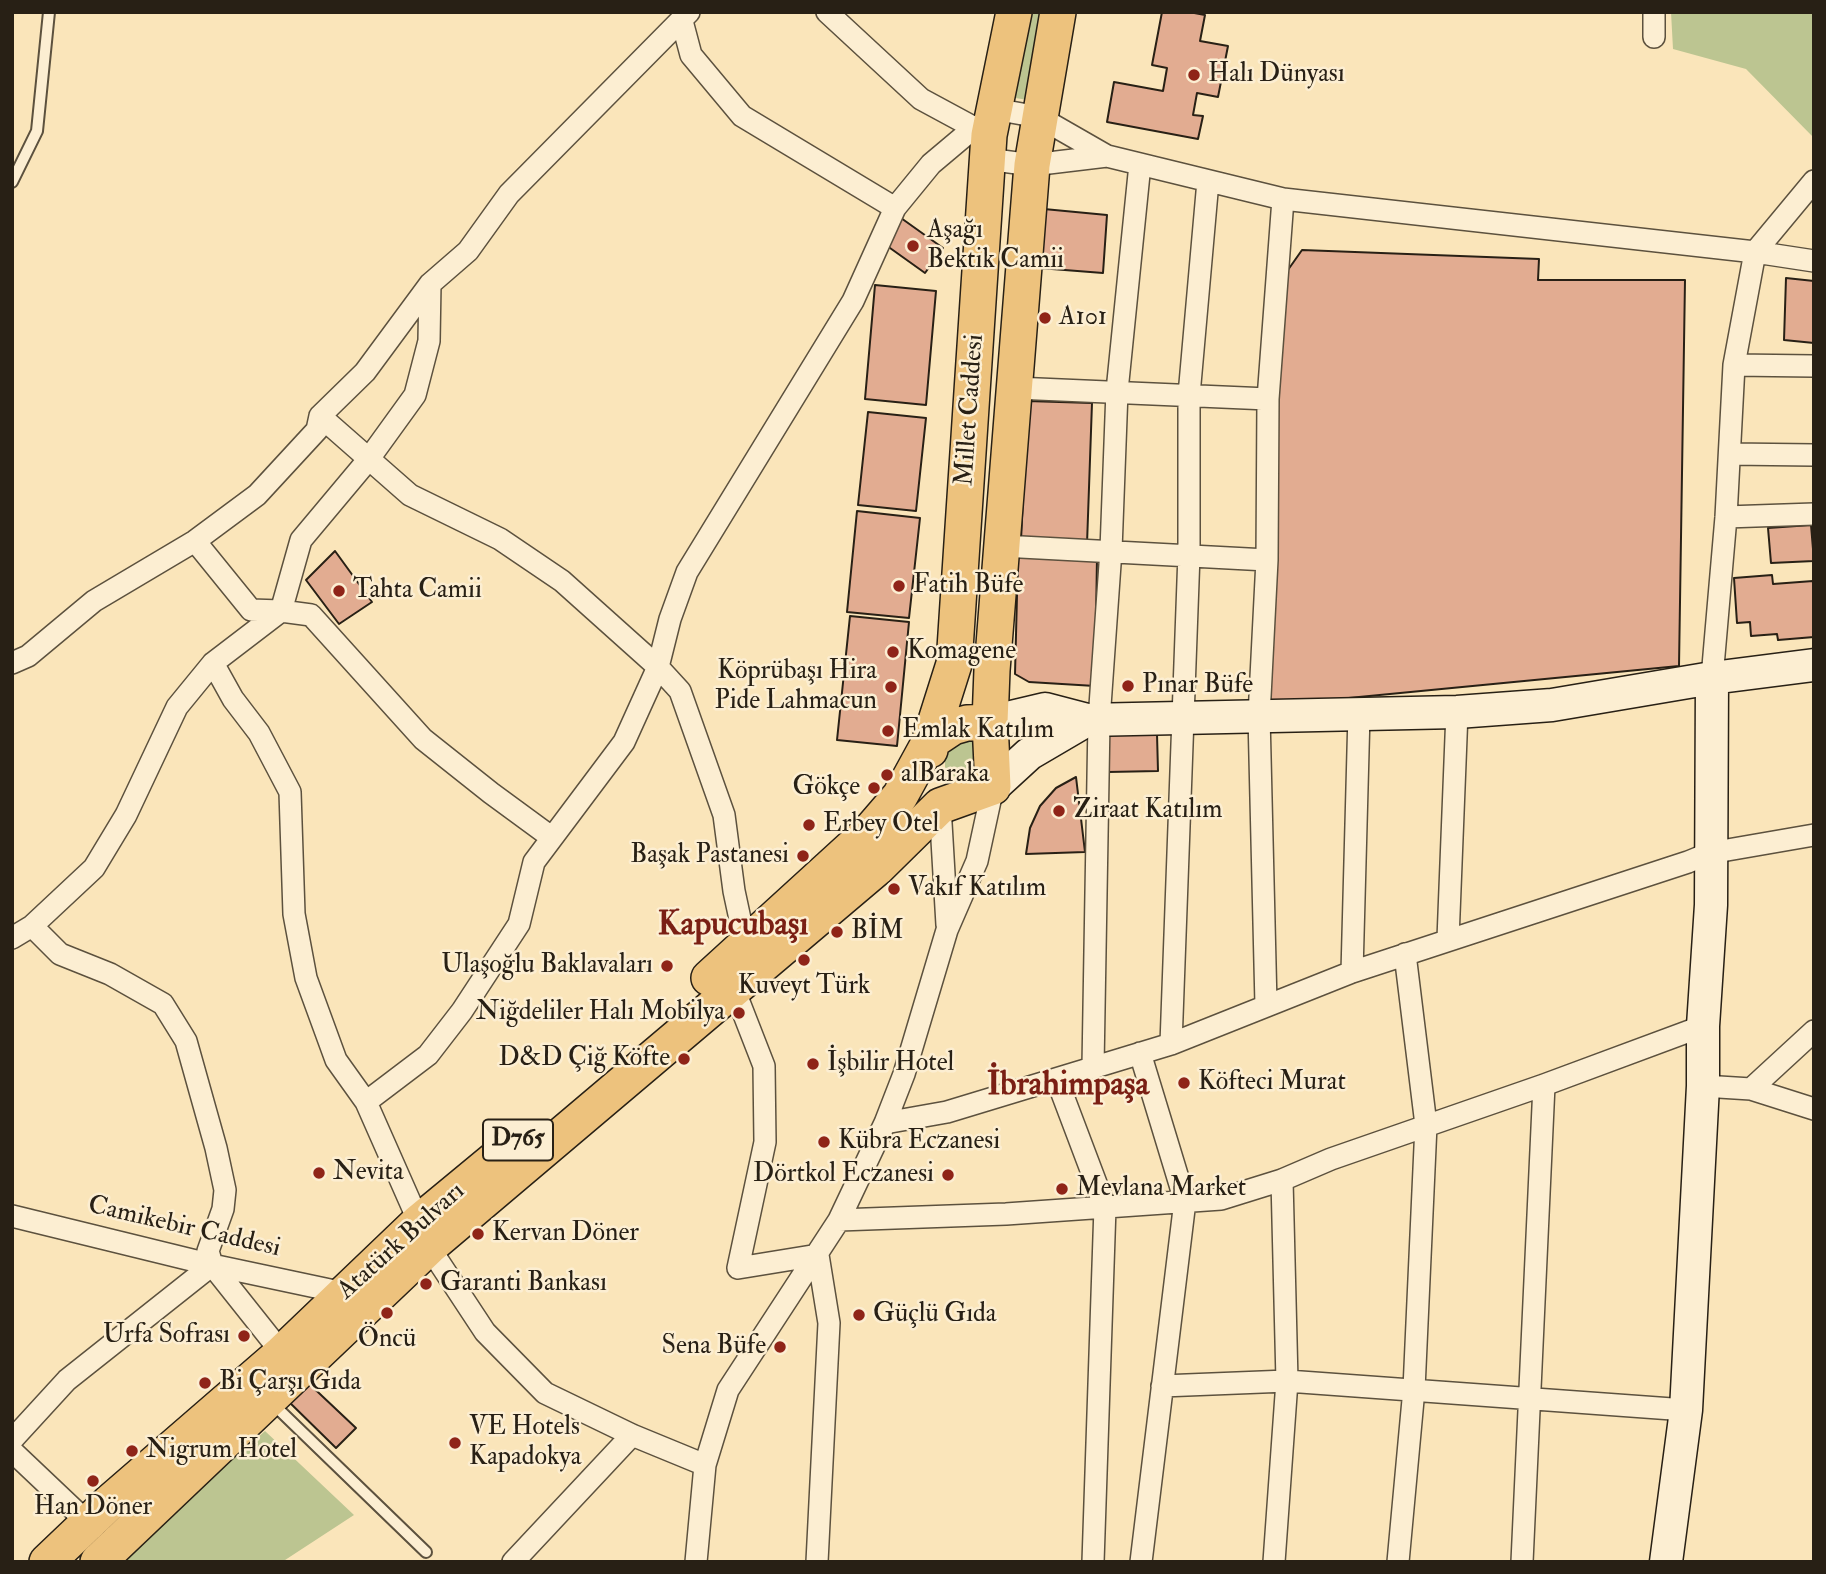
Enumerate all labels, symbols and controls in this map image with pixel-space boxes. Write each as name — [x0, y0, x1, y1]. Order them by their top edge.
place label: Halı Dünyası — [1208, 59, 1345, 91]
marker: Halı Dünyası — [1186, 67, 1202, 83]
place label: Aşağı Bektik Camii — [927, 215, 1064, 276]
marker: Aşağı Bektik Camii — [905, 238, 921, 254]
place label: A101 — [1059, 302, 1107, 334]
marker: A101 — [1037, 310, 1053, 326]
street label: Millet Caddesi — [950, 333, 992, 487]
place label: Fatih Büfe — [913, 570, 1023, 602]
place label: Tahta Camii — [353, 575, 482, 607]
marker: Fatih Büfe — [891, 578, 907, 594]
marker: Tahta Camii — [331, 583, 347, 599]
place label: Komagene — [907, 636, 1016, 668]
marker: Komagene — [885, 644, 901, 660]
place label: Köprübaşı Hira Pide Lahmacun — [715, 656, 877, 718]
place label: Pınar Büfe — [1142, 670, 1253, 702]
marker: Pınar Büfe — [1120, 678, 1136, 694]
marker: Köprübaşı Hira Pide Lahmacun — [883, 679, 899, 695]
place label: Emlak Katılım — [902, 715, 1054, 747]
marker: Emlak Katılım — [880, 723, 896, 739]
place label: alBaraka — [901, 759, 989, 791]
marker: alBaraka — [879, 767, 895, 783]
place label: Gökçe — [792, 772, 860, 804]
marker: Gökçe — [866, 780, 882, 796]
place label: Ziraat Katılım — [1073, 795, 1222, 827]
marker: Ziraat Katılım — [1051, 803, 1067, 819]
place label: Erbey Otel — [823, 809, 939, 841]
marker: Erbey Otel — [801, 817, 817, 833]
place label: Başak Pastanesi — [630, 840, 789, 872]
marker: Başak Pastanesi — [795, 848, 811, 864]
place label: Vakıf Katılım — [908, 873, 1046, 905]
marker: Vakıf Katılım — [886, 881, 902, 897]
district label: Kapucubaşı — [658, 907, 808, 947]
place label: BİM — [851, 916, 904, 948]
marker: BİM — [829, 924, 845, 940]
place label: Ulaşoğlu Baklavaları — [441, 950, 653, 982]
marker: Kuveyt Türk — [796, 952, 812, 968]
marker: Ulaşoğlu Baklavaları — [659, 958, 675, 974]
place label: Kuveyt Türk — [738, 971, 870, 1003]
place label: Niğdeliler Halı Mobilya — [476, 997, 725, 1029]
marker: Niğdeliler Halı Mobilya — [731, 1005, 747, 1021]
place label: D&D Çiğ Köfte — [498, 1043, 670, 1075]
place label: İşbilir Hotel — [827, 1048, 954, 1080]
marker: D&D Çiğ Köfte — [676, 1051, 692, 1067]
marker: İşbilir Hotel — [805, 1056, 821, 1072]
district label: İbrahimpaşa — [987, 1067, 1149, 1107]
place label: Köfteci Murat — [1198, 1067, 1346, 1099]
marker: Köfteci Murat — [1176, 1075, 1192, 1091]
road number: D765 — [483, 1120, 553, 1160]
place label: Kübra Eczanesi — [838, 1126, 1000, 1158]
marker: Kübra Eczanesi — [816, 1134, 832, 1150]
place label: Nevita — [333, 1157, 404, 1189]
place label: Dörtkol Eczanesi — [753, 1159, 934, 1191]
marker: Nevita — [311, 1165, 327, 1181]
marker: Dörtkol Eczanesi — [940, 1167, 956, 1183]
place label: Mevlana Market — [1076, 1173, 1246, 1205]
street label: Atatürk Bulvarı — [332, 1177, 472, 1307]
marker: Mevlana Market — [1054, 1181, 1070, 1197]
street label: Camikebir Caddesi — [85, 1191, 283, 1265]
place label: Kervan Döner — [492, 1218, 639, 1250]
marker: Kervan Döner — [470, 1226, 486, 1242]
place label: Garanti Bankası — [440, 1268, 607, 1300]
marker: Garanti Bankası — [418, 1276, 434, 1292]
place label: Güçlü Gıda — [873, 1299, 997, 1331]
marker: Öncü — [379, 1305, 395, 1321]
marker: Güçlü Gıda — [851, 1307, 867, 1323]
place label: Urfa Sofrası — [103, 1320, 230, 1352]
place label: Öncü — [358, 1324, 416, 1356]
marker: Urfa Sofrası — [236, 1328, 252, 1344]
place label: Sena Büfe — [661, 1331, 766, 1363]
marker: Sena Büfe — [772, 1339, 788, 1355]
place label: Bi Çarşı Gıda — [219, 1367, 361, 1399]
marker: Bi Çarşı Gıda — [197, 1375, 213, 1391]
place label: VE Hotels Kapadokya — [469, 1412, 581, 1474]
place label: Nigrum Hotel — [146, 1435, 297, 1467]
marker: VE Hotels Kapadokya — [447, 1435, 463, 1451]
marker: Nigrum Hotel — [124, 1443, 140, 1459]
marker: Han Döner — [85, 1473, 101, 1489]
place label: Han Döner — [34, 1492, 152, 1524]

